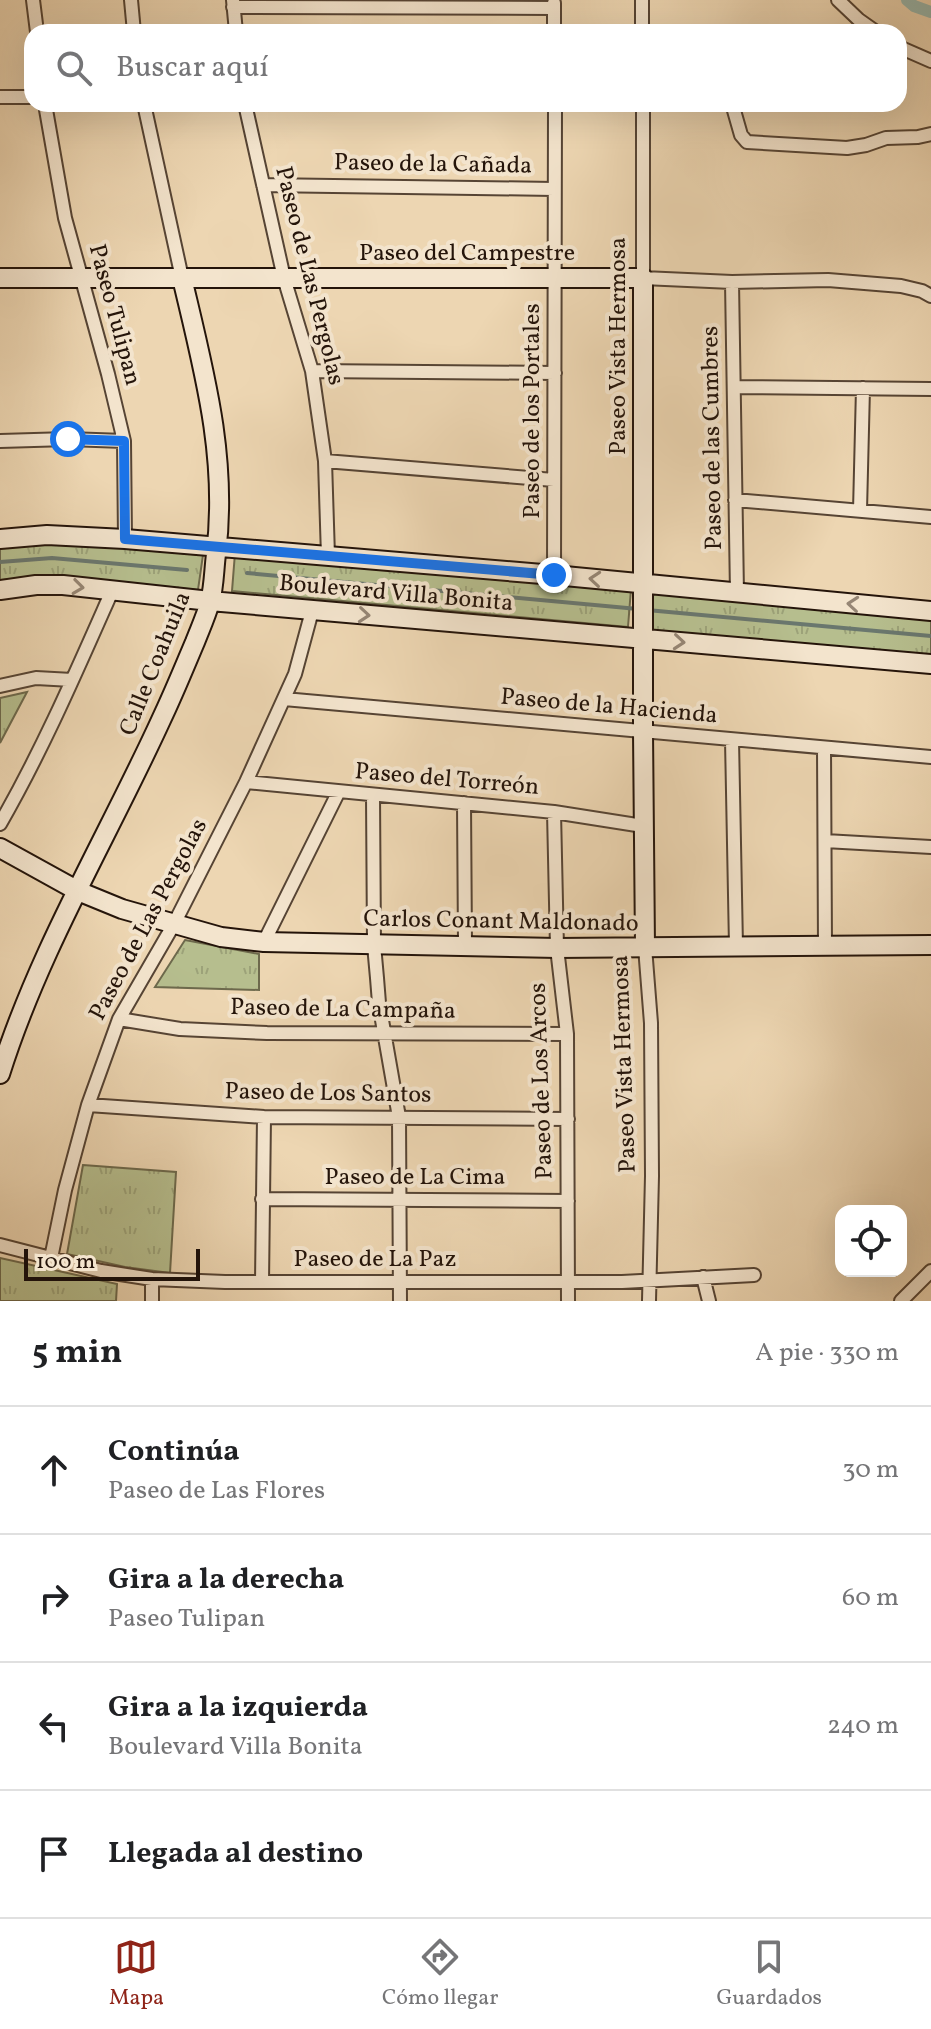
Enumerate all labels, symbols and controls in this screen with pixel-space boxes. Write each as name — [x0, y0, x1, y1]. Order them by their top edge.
search box — [24, 24, 907, 112]
icon: search — [52, 46, 96, 90]
text: Buscar aquí — [116, 47, 269, 89]
street label: Paseo de la Cañada — [334, 146, 532, 184]
street label: Paseo de Las Pergolas — [265, 163, 353, 389]
street label: Paseo del Campestre — [359, 237, 575, 271]
street label: Paseo Vista Hermosa — [602, 237, 636, 455]
street label: Paseo Tulipan — [79, 240, 149, 390]
street label: Paseo de los Portales — [516, 303, 550, 519]
street label: Paseo de las Cumbres — [694, 326, 732, 550]
route start — [50, 421, 86, 457]
route end — [536, 557, 572, 593]
street label: Boulevard Villa Bonita — [277, 567, 515, 621]
one-way arrow — [588, 571, 601, 588]
one-way arrow — [71, 579, 84, 596]
street label: Calle Coahuila — [112, 587, 200, 741]
one-way arrow — [846, 596, 859, 613]
one-way arrow — [358, 606, 371, 623]
one-way arrow — [673, 633, 686, 650]
street label: Paseo de la Hacienda — [499, 681, 719, 733]
street label: Paseo del Torreón — [353, 755, 541, 805]
street label: Paseo de Las Pergolas — [81, 813, 217, 1027]
street label: Carlos Conant Maldonado — [363, 903, 639, 941]
street label: Paseo Vista Hermosa — [604, 954, 646, 1174]
street label: Paseo de Los Arcos — [522, 982, 562, 1180]
street label: Paseo de La Campaña — [230, 991, 456, 1029]
street label: Paseo de Los Santos — [224, 1075, 432, 1113]
street label: Paseo de La Cima — [324, 1161, 506, 1195]
map controls — [835, 1205, 907, 1277]
button: locate — [835, 1205, 907, 1277]
street label: Paseo de La Paz — [294, 1243, 456, 1277]
scale bar — [24, 1245, 200, 1281]
text: 100 m — [36, 1247, 95, 1278]
text: 5 min — [32, 1330, 122, 1377]
text: A pie · 330 m — [755, 1335, 899, 1371]
text: Continúa — [108, 1431, 240, 1473]
icon: ahead — [32, 1448, 76, 1492]
text: 30 m — [842, 1452, 899, 1488]
text: Paseo de Las Flores — [108, 1473, 325, 1509]
text: Gira a la derecha — [108, 1559, 344, 1601]
icon: right — [32, 1576, 76, 1620]
text: 60 m — [842, 1580, 899, 1616]
text: Paseo Tulipan — [108, 1601, 265, 1637]
text: Gira a la izquierda — [108, 1687, 368, 1729]
icon: left — [32, 1704, 76, 1748]
text: 240 m — [827, 1708, 899, 1744]
text: Boulevard Villa Bonita — [108, 1729, 363, 1765]
icon: arrive — [32, 1832, 76, 1876]
text: Llegada al destino — [108, 1833, 363, 1875]
tab: Mapa — [109, 1935, 164, 2014]
tab: Cómo llegar — [382, 1935, 499, 2014]
tab: Guardados — [716, 1935, 822, 2014]

